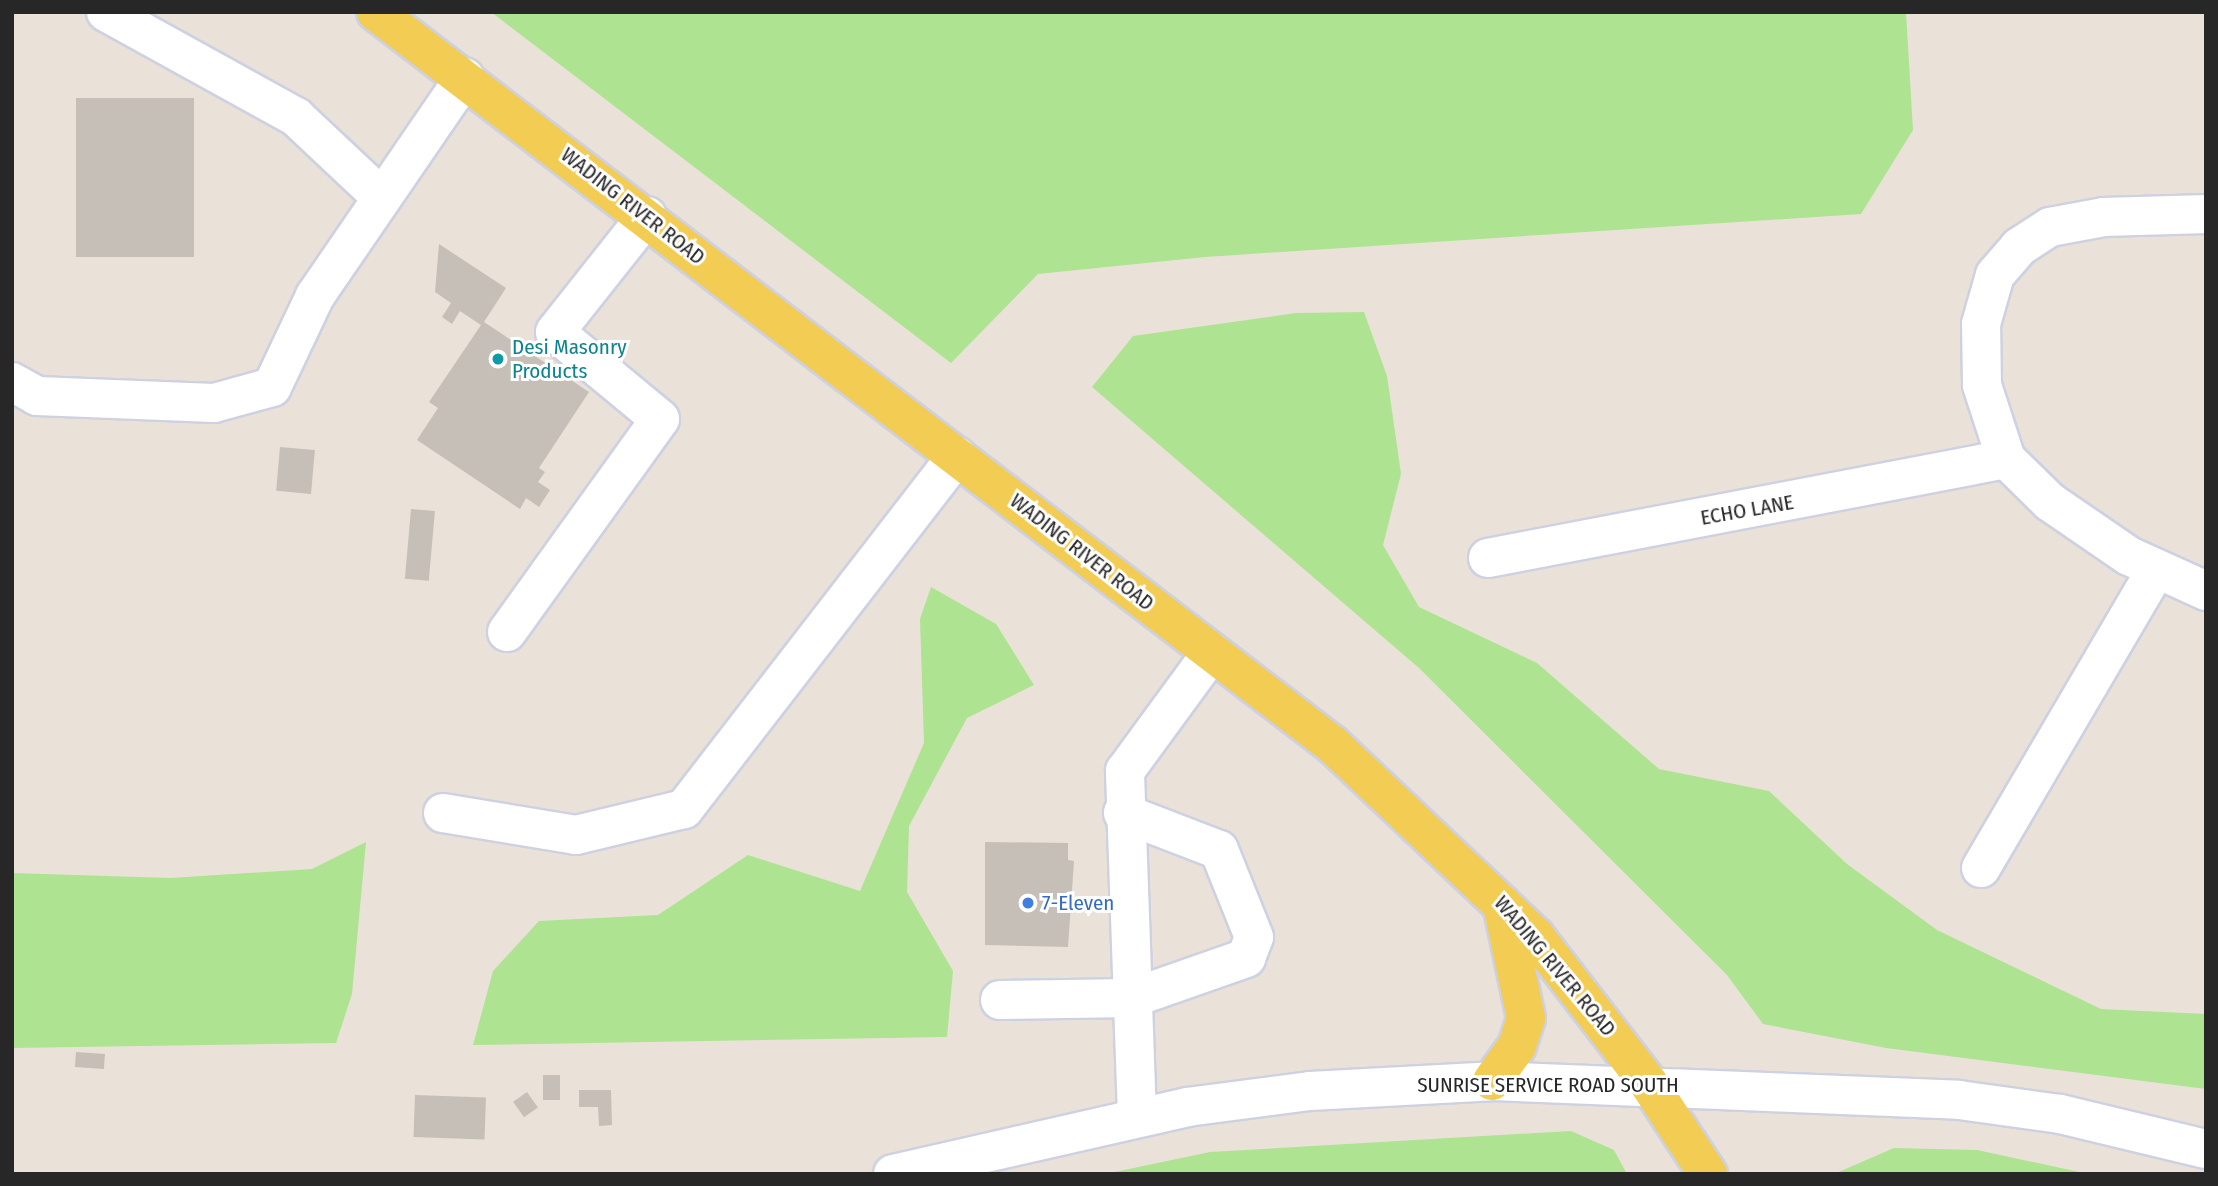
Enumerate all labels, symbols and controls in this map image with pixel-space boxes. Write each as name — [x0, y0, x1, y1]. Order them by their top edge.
street label: WADING RIVER ROAD — [556, 142, 710, 270]
place label: Desi Masonry Products — [512, 334, 627, 384]
marker: Desi Masonry Products — [490, 351, 506, 367]
street label: WADING RIVER ROAD — [1005, 488, 1159, 616]
street label: ECHO LANE — [1698, 489, 1796, 531]
place label: 7-Eleven — [1042, 890, 1114, 916]
street label: WADING RIVER ROAD — [1489, 891, 1621, 1041]
marker: 7-Eleven — [1020, 895, 1036, 911]
street label: SUNRISE SERVICE ROAD SOUTH — [1417, 1072, 1679, 1098]

